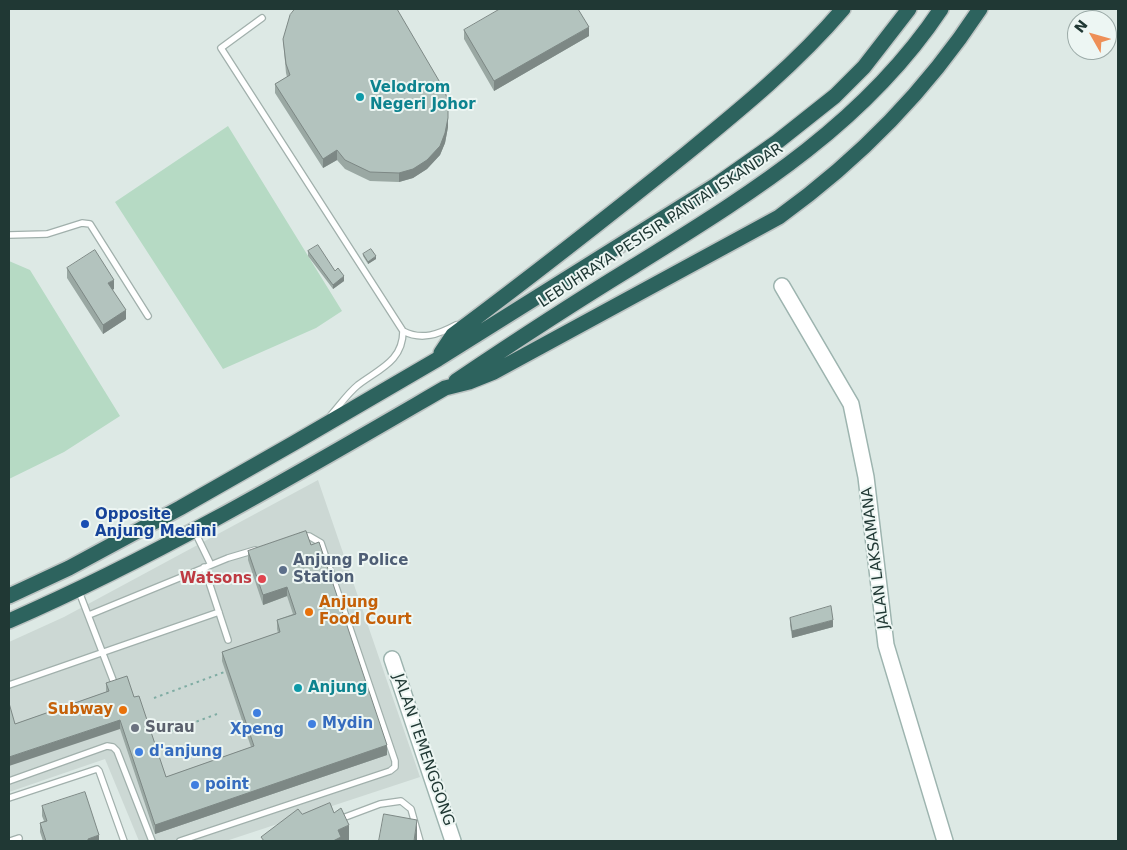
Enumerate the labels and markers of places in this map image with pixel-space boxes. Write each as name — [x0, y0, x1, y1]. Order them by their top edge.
place label: Velodrom Negeri Johor — [370, 79, 476, 114]
marker: Velodrom Negeri Johor — [354, 91, 366, 103]
place label: Opposite Anjung Medini — [95, 506, 217, 541]
marker: Opposite Anjung Medini — [79, 518, 91, 530]
place label: Anjung Police Station — [293, 552, 408, 587]
marker: Anjung Police Station — [277, 564, 289, 576]
place label: Watsons — [180, 570, 252, 588]
marker: Watsons — [256, 573, 268, 585]
place label: Anjung Food Court — [319, 594, 412, 629]
marker: Anjung Food Court — [303, 606, 315, 618]
place label: Anjung — [308, 679, 368, 697]
marker: Anjung — [292, 682, 304, 694]
place label: Subway — [47, 701, 113, 719]
marker: Subway — [117, 704, 129, 716]
marker: Xpeng — [251, 707, 263, 719]
place label: Mydin — [322, 715, 373, 733]
marker: Mydin — [306, 718, 318, 730]
place label: Surau — [145, 719, 195, 737]
place label: Xpeng — [230, 721, 284, 739]
marker: Surau — [129, 722, 141, 734]
place label: d'anjung — [149, 743, 222, 761]
marker: d'anjung — [133, 746, 145, 758]
place label: point — [205, 776, 249, 794]
marker: point — [189, 779, 201, 791]

